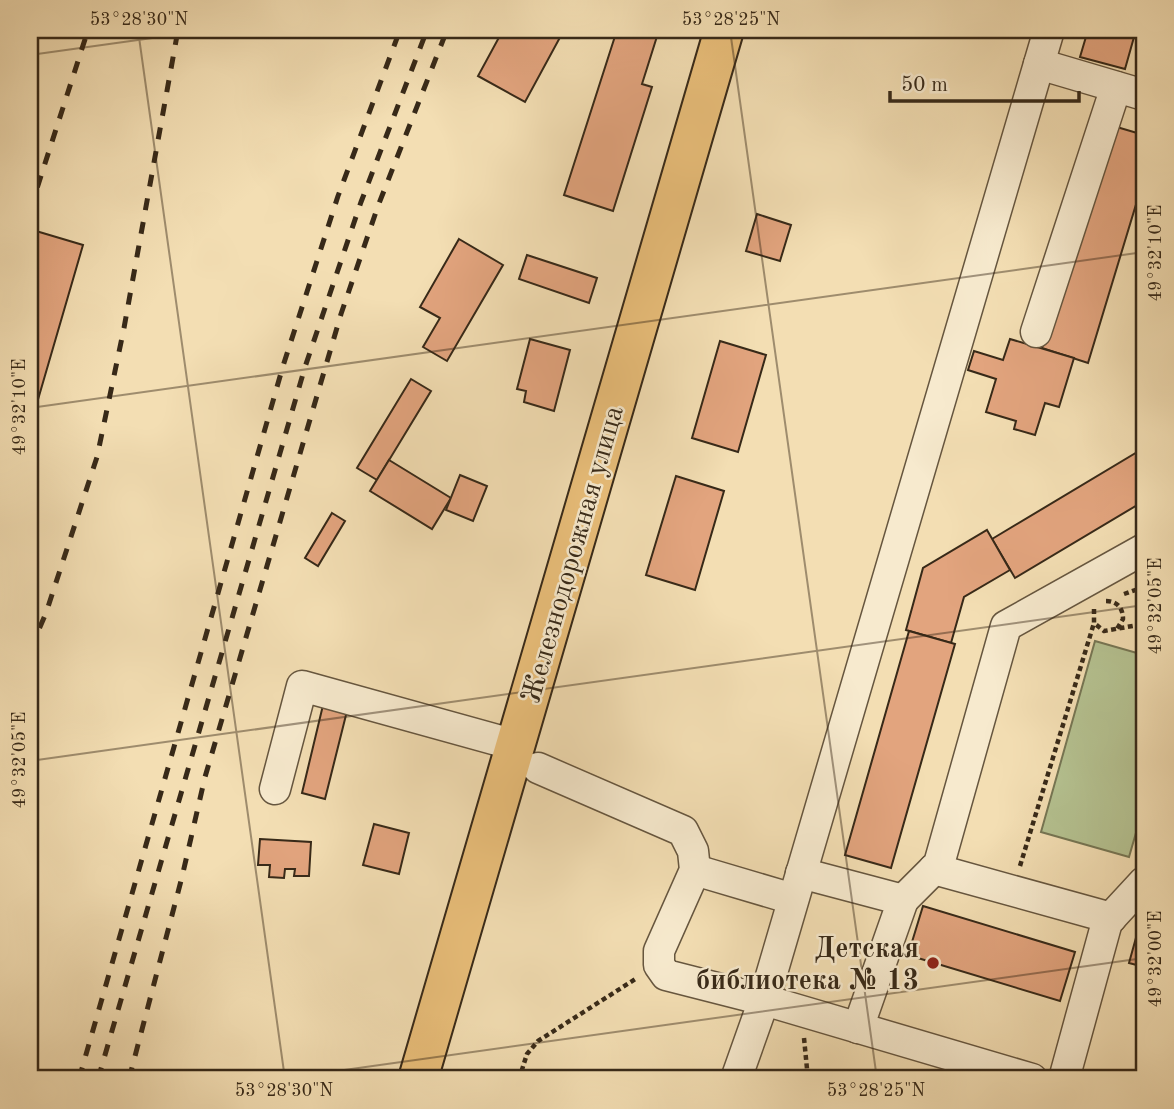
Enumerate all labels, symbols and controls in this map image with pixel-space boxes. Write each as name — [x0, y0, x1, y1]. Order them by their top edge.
text: 53°28'30"N — [90, 11, 188, 29]
text: 53°28'25"N — [682, 11, 780, 29]
scale bar — [890, 60, 1080, 104]
text: 50 m — [901, 75, 948, 96]
text: 49°32'10"E — [1147, 205, 1165, 301]
text: 49°32'10"E — [11, 359, 29, 455]
street label: Железнодорожная улица — [518, 403, 630, 707]
text: 49°32'05"E — [1147, 558, 1165, 654]
text: 49°32'05"E — [11, 712, 29, 808]
text: 49°32'00"E — [1147, 911, 1165, 1007]
place label: Детская библиотека № 13 — [696, 936, 919, 996]
marker: Детская библиотека № 13 — [925, 955, 941, 971]
text: 53°28'30"N — [235, 1082, 333, 1100]
text: 53°28'25"N — [827, 1082, 925, 1100]

